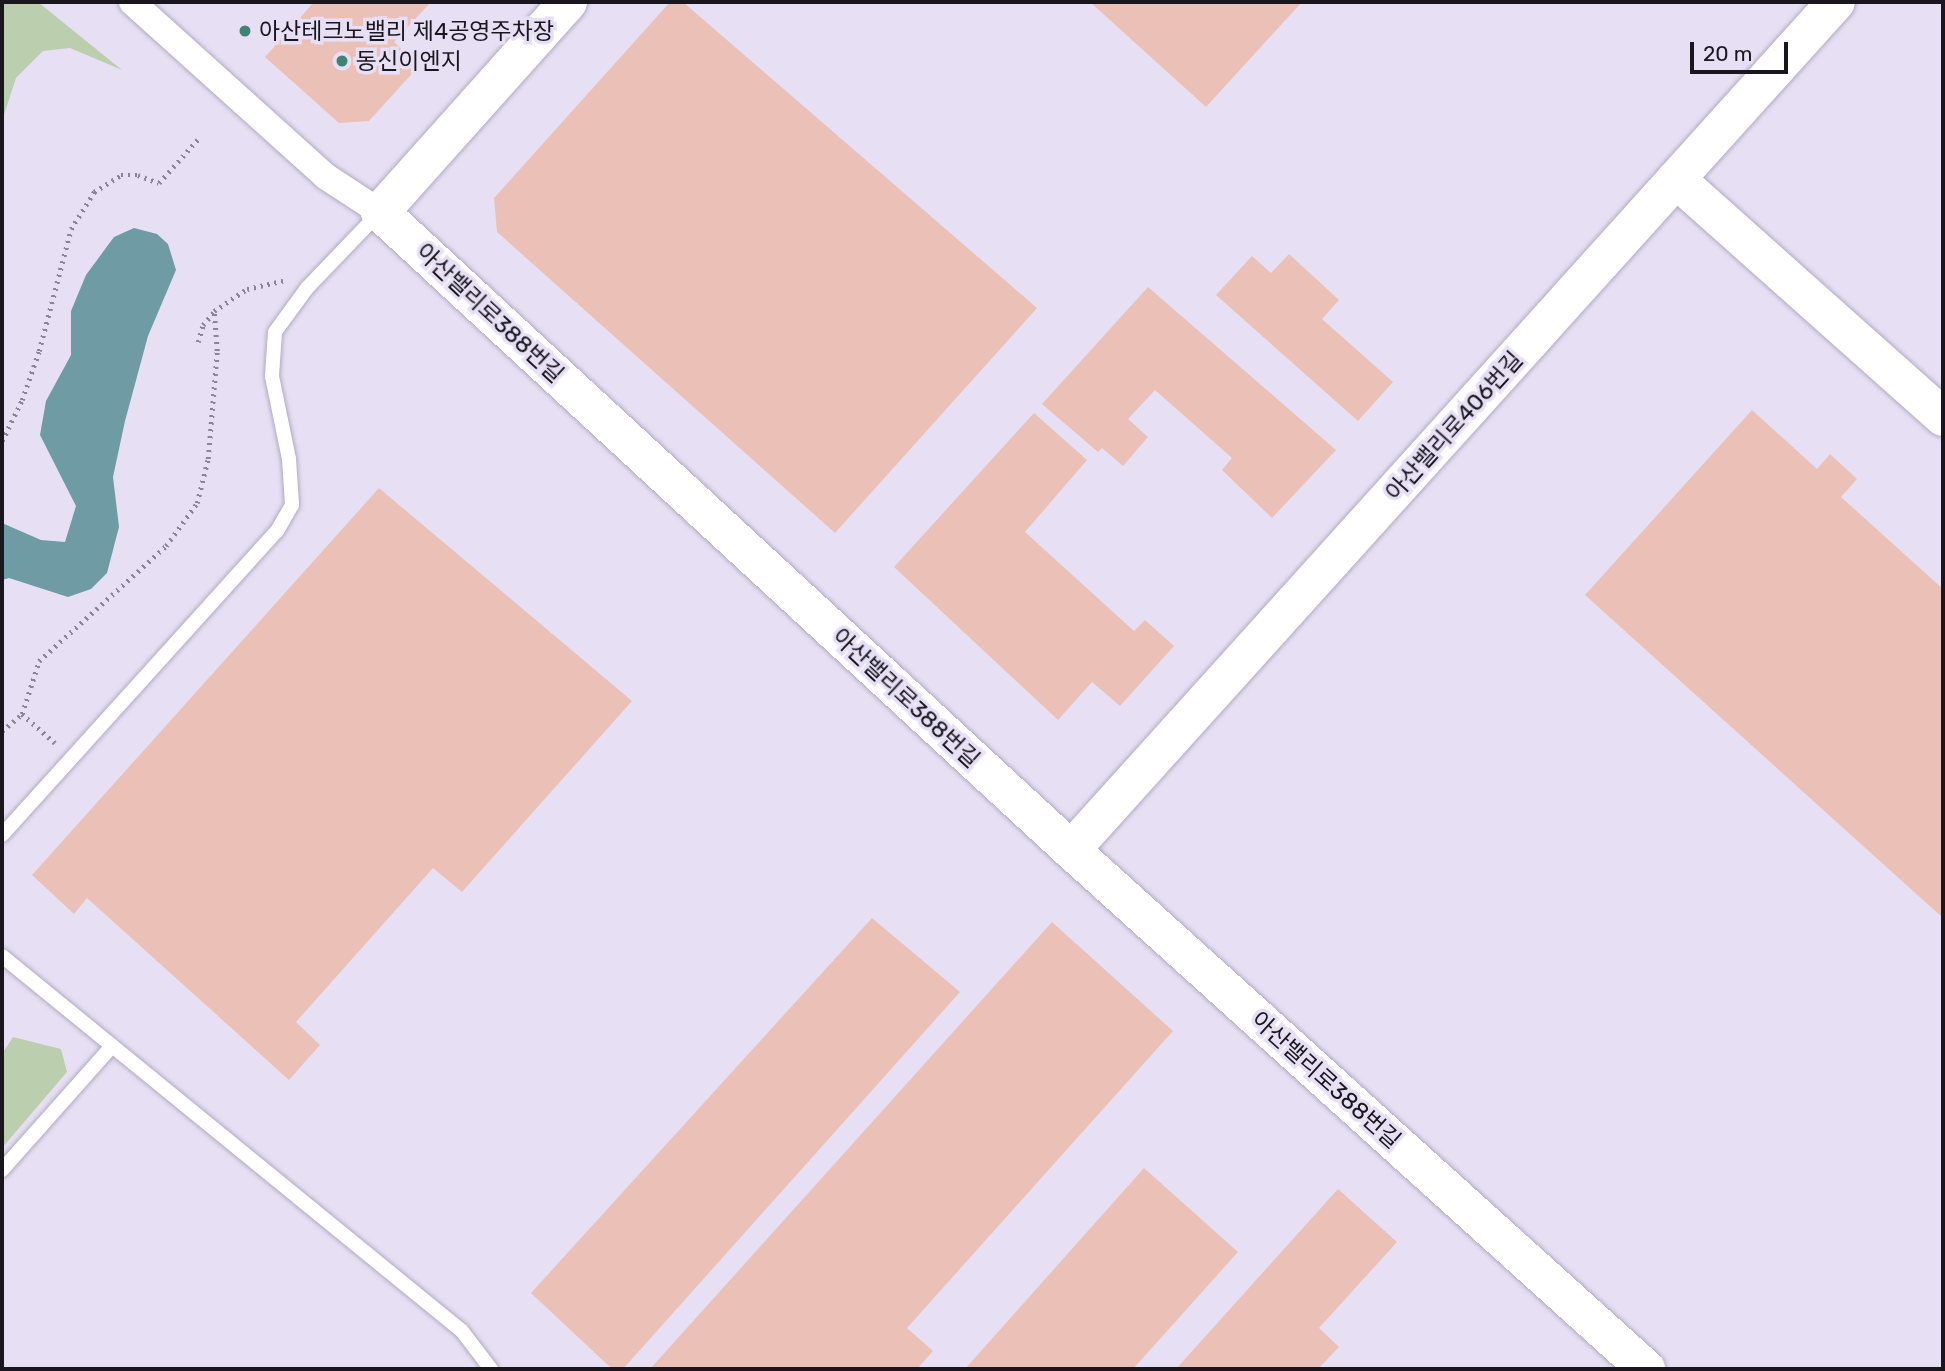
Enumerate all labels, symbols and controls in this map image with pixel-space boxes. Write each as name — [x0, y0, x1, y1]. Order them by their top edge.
place label: 아산테크노밸리 제4공영주차장 — [259, 17, 554, 45]
marker: 아산테크노밸리 제4공영주차장 — [237, 23, 253, 39]
scale bar — [1693, 28, 1791, 72]
text: 20 m — [1703, 41, 1752, 66]
place label: 동신이엔지 — [356, 47, 462, 75]
marker: 동신이엔지 — [334, 53, 350, 69]
street label: 아산밸리로388번길 — [411, 238, 569, 388]
street label: 아산밸리로406번길 — [1380, 346, 1528, 506]
street label: 아산밸리로388번길 — [827, 623, 985, 773]
street label: 아산밸리로388번길 — [1246, 1006, 1406, 1154]

